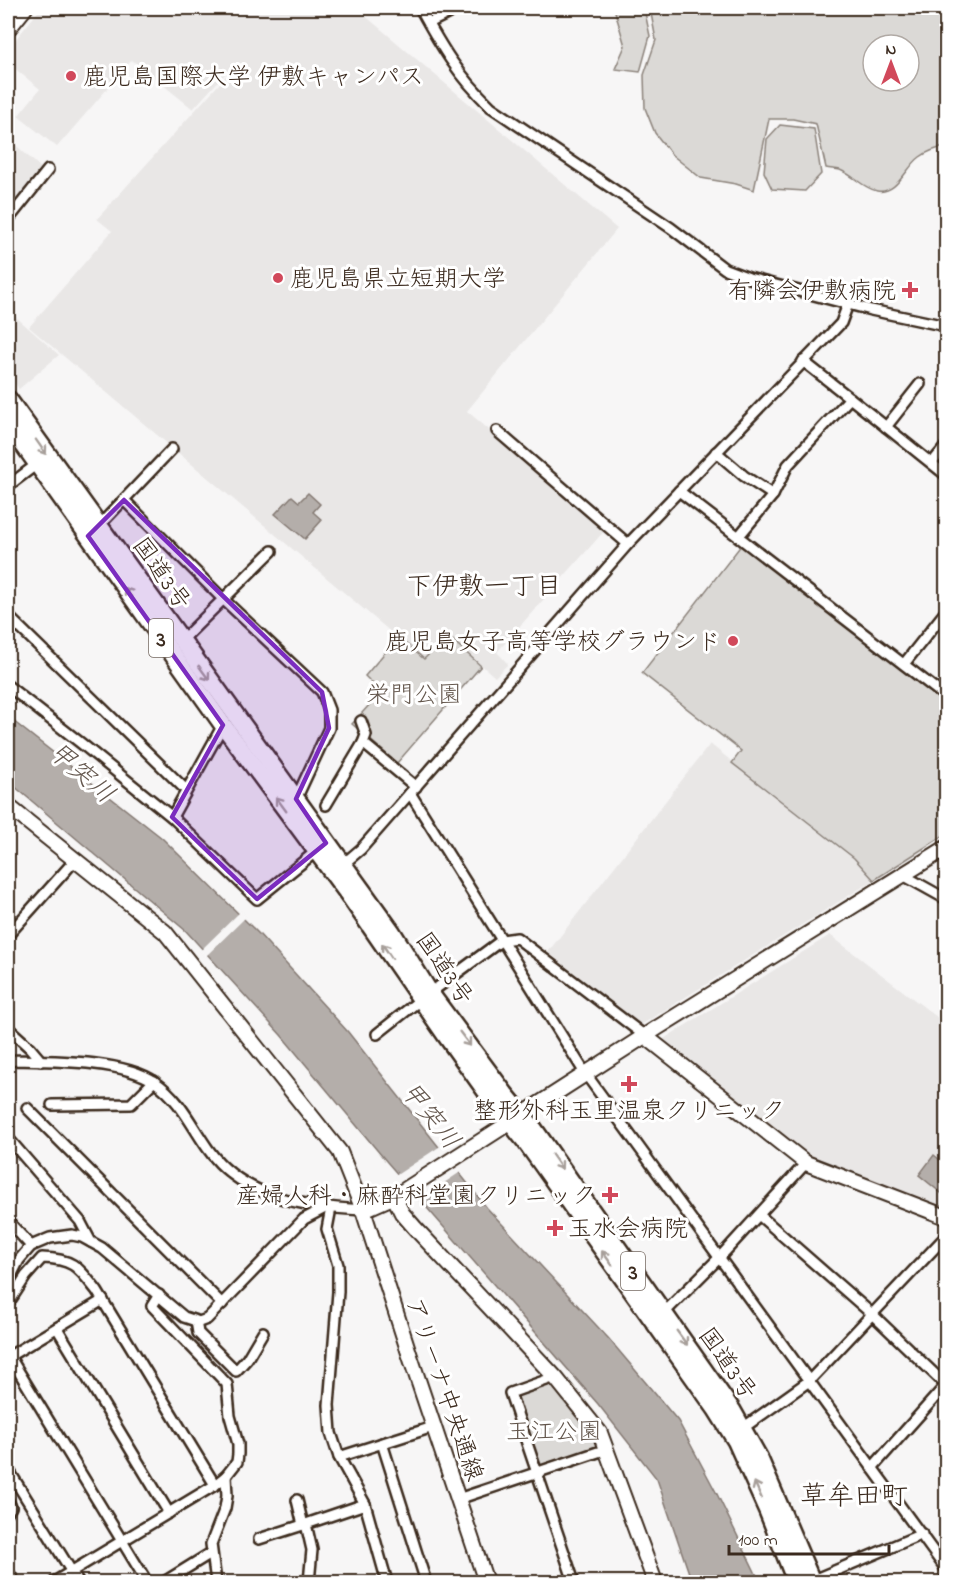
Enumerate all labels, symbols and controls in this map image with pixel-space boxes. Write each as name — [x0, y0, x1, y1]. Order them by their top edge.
north arrow — [861, 33, 921, 93]
text: N — [886, 38, 897, 62]
place label: 鹿児島国際大学 伊敷キャンパス — [83, 61, 424, 96]
marker: 鹿児島国際大学 伊敷キャンパス — [64, 69, 78, 83]
place label: 鹿児島県立短期大学 — [290, 263, 506, 298]
marker: 鹿児島県立短期大学 — [271, 271, 285, 285]
place label: 有隣会伊敷病院 — [728, 275, 896, 310]
marker: 有隣会伊敷病院 — [901, 281, 919, 299]
one-way arrow — [35, 438, 47, 454]
street label: 国道3号 — [122, 531, 198, 618]
district label: 下伊敷一丁目 — [406, 569, 562, 607]
one-way arrow — [124, 587, 136, 603]
road number: 3 — [149, 619, 173, 657]
place label: 鹿児島女子高等学校グラウンド — [385, 626, 721, 661]
marker: 鹿児島女子高等学校グラウンド — [726, 634, 740, 648]
one-way arrow — [198, 665, 210, 681]
park label: 栄門公園 — [366, 679, 462, 714]
water label: 甲突川 — [38, 734, 122, 814]
one-way arrow — [275, 797, 287, 813]
street label: 国道3号 — [406, 926, 480, 1013]
one-way arrow — [381, 944, 393, 960]
one-way arrow — [459, 1031, 471, 1047]
water label: 甲突川 — [389, 1075, 468, 1159]
marker: 整形外科玉里温泉クリニック — [620, 1075, 638, 1093]
place label: 整形外科玉里温泉クリニック — [473, 1095, 785, 1130]
one-way arrow — [551, 1153, 563, 1169]
place label: 産婦人科・麻酔科堂園クリニック — [236, 1180, 596, 1215]
marker: 産婦人科・麻酔科堂園クリニック — [601, 1186, 619, 1204]
place label: 玉水会病院 — [568, 1213, 688, 1248]
marker: 玉水会病院 — [546, 1219, 564, 1237]
one-way arrow — [601, 1250, 613, 1266]
road number: 3 — [621, 1252, 645, 1290]
street label: アリーナ中央通線 — [395, 1293, 490, 1486]
street label: 国道3号 — [688, 1321, 764, 1408]
one-way arrow — [676, 1329, 688, 1345]
park label: 玉江公園 — [506, 1416, 602, 1451]
district label: 草牟田町 — [800, 1478, 908, 1517]
one-way arrow — [752, 1481, 763, 1499]
scale bar — [729, 1518, 890, 1556]
text: 100 m — [738, 1528, 778, 1554]

